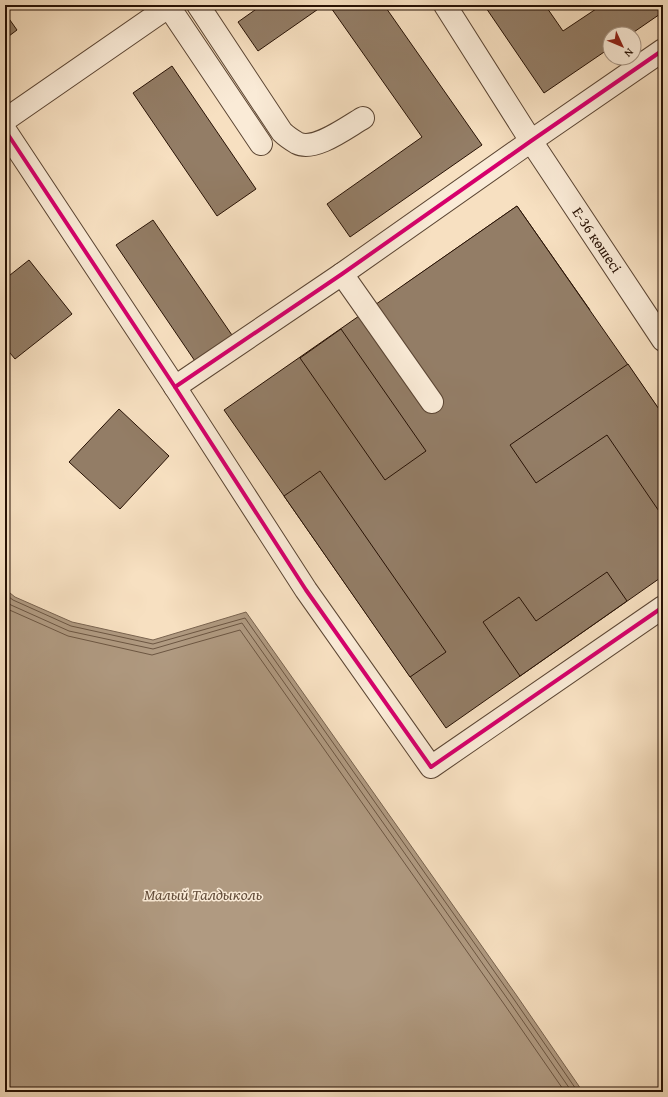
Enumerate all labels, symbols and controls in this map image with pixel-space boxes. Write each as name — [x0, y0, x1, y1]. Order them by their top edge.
north arrow — [602, 26, 642, 66]
text: N — [620, 45, 638, 62]
street label: Е-36 көшесі — [568, 203, 627, 277]
water label: Малый Талдыколь — [144, 882, 263, 906]

